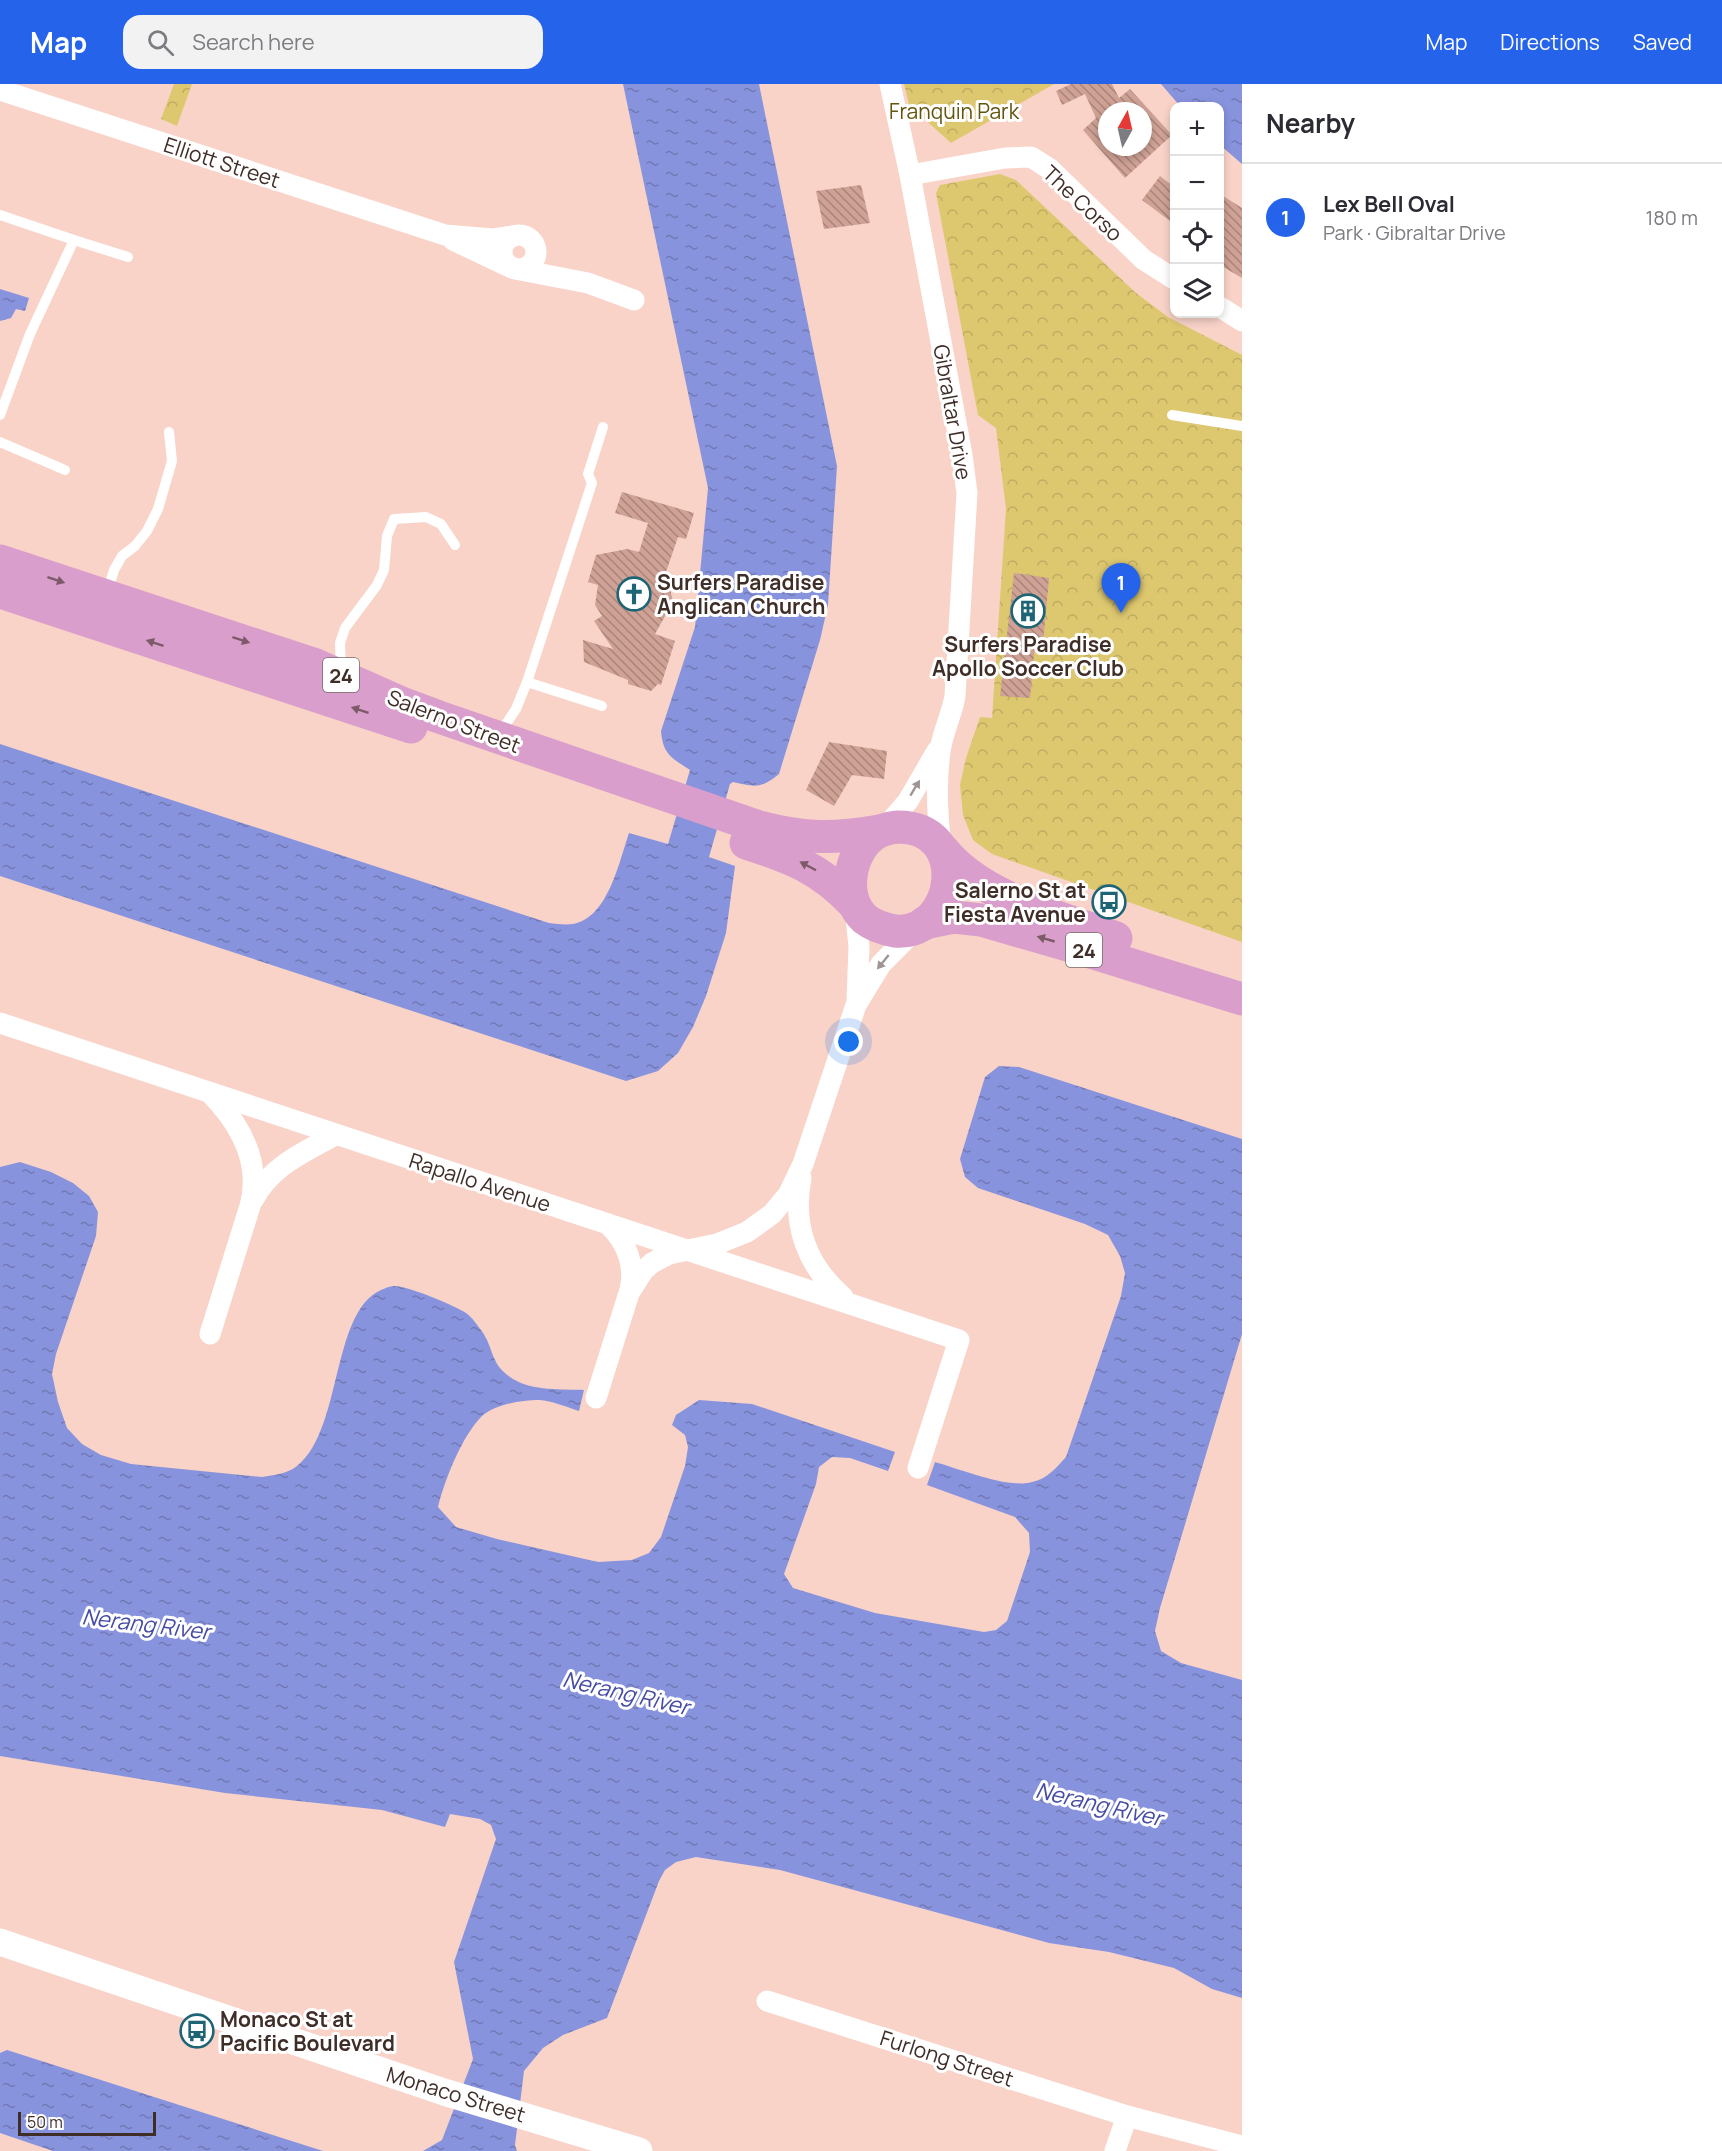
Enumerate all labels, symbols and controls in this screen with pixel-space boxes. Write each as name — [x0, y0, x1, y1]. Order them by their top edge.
search box — [123, 15, 543, 69]
text: Map — [30, 23, 87, 61]
icon: search — [144, 26, 177, 59]
text: Search here — [192, 27, 315, 57]
text: Map — [1426, 28, 1467, 56]
text: Directions — [1500, 28, 1600, 56]
text: Saved — [1633, 28, 1692, 56]
park label: Franquin Park — [889, 97, 1020, 125]
north arrow — [1098, 102, 1152, 156]
map controls — [1170, 102, 1224, 318]
button: + — [1170, 102, 1224, 156]
text: Nearby — [1266, 105, 1355, 141]
street label: Elliott Street — [160, 130, 284, 194]
button: − — [1170, 156, 1224, 210]
street label: The Corso — [1037, 159, 1129, 247]
text: Lex Bell Oval — [1323, 189, 1455, 219]
text: 1 — [1281, 204, 1290, 231]
text: 180 m — [1645, 204, 1698, 231]
button: locate — [1170, 210, 1224, 264]
text: Park · Gibraltar Drive — [1323, 219, 1506, 246]
button: layers — [1170, 264, 1224, 318]
street label: Gibraltar Drive — [927, 342, 979, 482]
pin: 1 — [1102, 564, 1140, 613]
place label: Surfers Paradise Anglican Church — [657, 568, 825, 620]
one-way arrow — [47, 575, 65, 585]
church icon: Surfers Paradise Anglican Church — [616, 576, 652, 612]
building icon: Surfers Paradise Apollo Soccer Club — [1010, 593, 1046, 629]
place label: Surfers Paradise Apollo Soccer Club — [932, 630, 1124, 682]
one-way arrow — [232, 636, 250, 645]
one-way arrow — [146, 638, 164, 647]
road number: 24 — [323, 658, 359, 692]
street label: Salerno Street — [384, 683, 524, 759]
one-way arrow — [351, 705, 369, 715]
one-way arrow — [910, 780, 921, 796]
one-way arrow — [799, 862, 816, 871]
place label: Salerno St at Fiesta Avenue — [944, 876, 1086, 928]
bus stop icon: Salerno St at Fiesta Avenue — [1091, 884, 1127, 920]
one-way arrow — [1037, 933, 1055, 943]
road number: 24 — [1066, 933, 1102, 967]
one-way arrow — [877, 954, 890, 970]
your location — [834, 1027, 863, 1056]
street label: Rapallo Avenue — [406, 1146, 554, 1218]
water label: Nerang River — [80, 1601, 215, 1647]
water label: Nerang River — [560, 1664, 695, 1723]
water label: Nerang River — [1033, 1775, 1168, 1834]
place label: Monaco St at Pacific Boulevard — [220, 2005, 395, 2057]
bus stop icon: Monaco St at Pacific Boulevard — [179, 2013, 215, 2049]
street label: Furlong Street — [877, 2023, 1017, 2093]
street label: Monaco Street — [383, 2060, 529, 2128]
scale bar — [18, 2109, 156, 2136]
text: 50 m — [27, 2111, 63, 2133]

